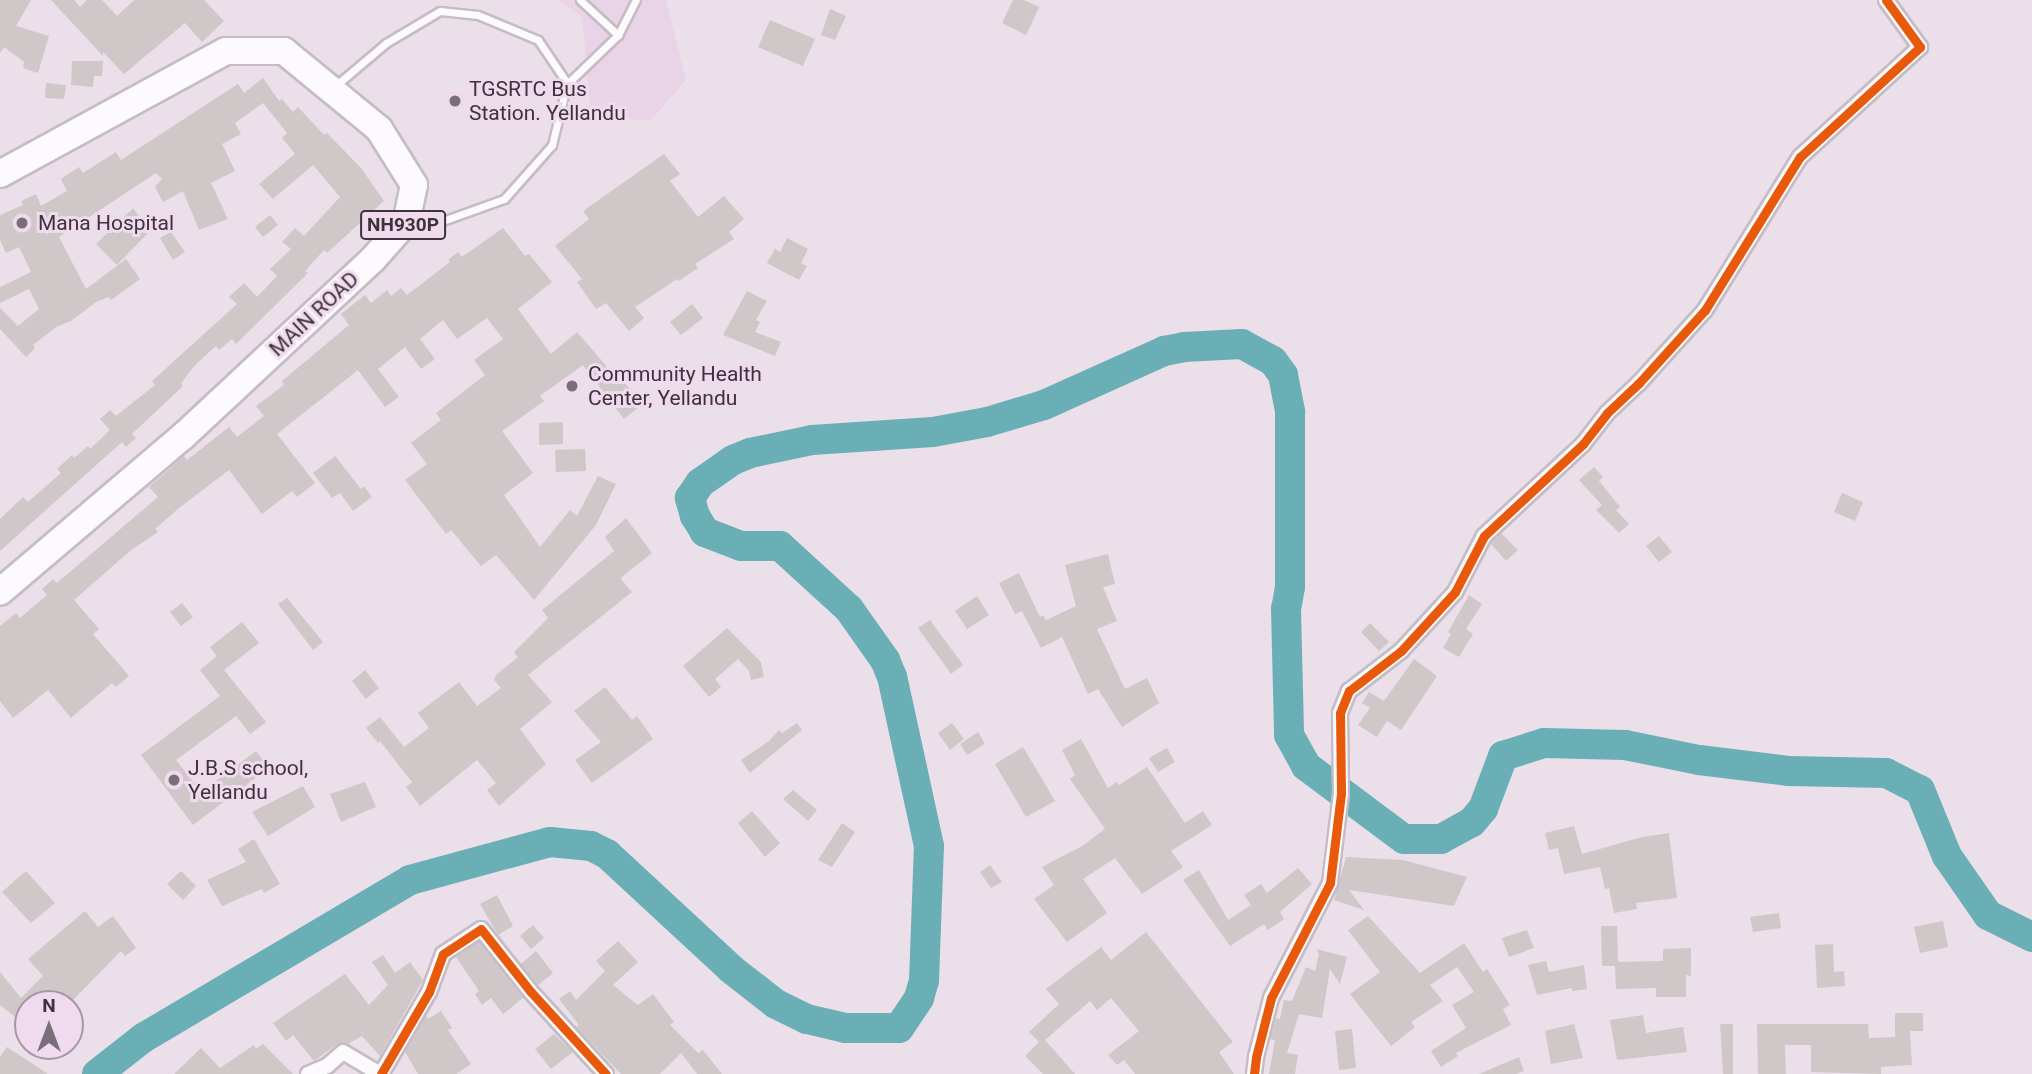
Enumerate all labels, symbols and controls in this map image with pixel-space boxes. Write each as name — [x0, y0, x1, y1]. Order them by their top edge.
place label: TGSRTC Bus Station. Yellandu — [469, 76, 626, 126]
marker: TGSRTC Bus Station. Yellandu — [447, 93, 463, 109]
place label: Mana Hospital — [38, 210, 174, 236]
road number: NH930P — [359, 210, 447, 241]
marker: Mana Hospital — [12, 213, 32, 233]
street label: MAIN ROAD — [264, 266, 364, 362]
place label: Community Health Center, Yellandu — [588, 361, 762, 411]
marker: Community Health Center, Yellandu — [562, 376, 582, 396]
place label: J.B.S school, Yellandu — [188, 755, 308, 805]
marker: J.B.S school, Yellandu — [166, 772, 182, 788]
north arrow — [14, 990, 84, 1060]
text: N — [42, 994, 56, 1017]

